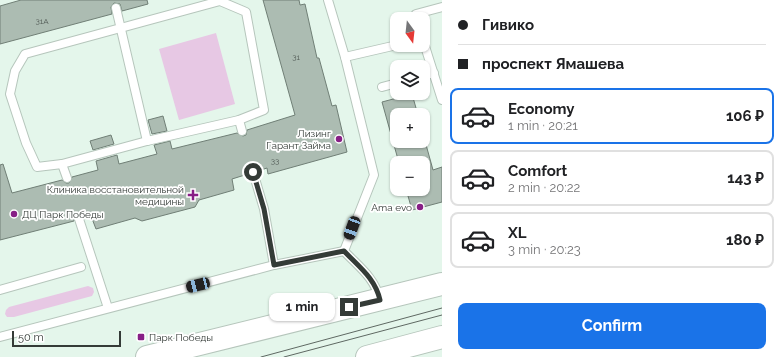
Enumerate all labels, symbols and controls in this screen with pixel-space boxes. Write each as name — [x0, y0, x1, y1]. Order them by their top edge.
north arrow — [390, 12, 430, 52]
map controls — [390, 12, 430, 196]
house number: 31А — [35, 16, 49, 26]
text: Гивико — [482, 16, 534, 34]
house number: 31 — [292, 52, 300, 62]
text: проспект Ямашева — [482, 55, 624, 73]
button: layers — [390, 60, 430, 100]
icon: car — [460, 98, 496, 134]
text: Economy — [508, 100, 575, 118]
text: 106 ₽ — [726, 107, 764, 125]
button: + — [390, 108, 430, 148]
text: 1 min · 20:21 — [508, 118, 578, 133]
place label: Лизинг Гарант Займа — [266, 128, 331, 151]
marker: Лизинг Гарант Займа — [334, 134, 344, 144]
house number: 33 — [271, 156, 279, 166]
button: − — [390, 156, 430, 196]
icon: car — [460, 160, 496, 196]
text: Comfort — [508, 162, 567, 180]
route start — [244, 163, 262, 181]
text: 143 ₽ — [727, 169, 764, 187]
text: 2 min · 20:22 — [508, 180, 580, 195]
place label: Клиника восстановительной медицины — [47, 184, 184, 207]
marker: Клиника восстановительной медицины — [187, 189, 199, 201]
place label: Ama evo — [371, 202, 412, 213]
marker: Ama evo — [415, 202, 425, 212]
marker: ДЦ Парк Победы — [9, 209, 19, 219]
place label: ДЦ Парк Победы — [22, 209, 104, 220]
car — [342, 215, 362, 241]
icon: car — [460, 222, 496, 258]
text: XL — [508, 224, 526, 242]
text: 180 ₽ — [726, 231, 764, 249]
text: 3 min · 20:23 — [508, 242, 581, 257]
car — [185, 276, 211, 294]
callout: 1 min — [269, 293, 335, 321]
route end — [340, 298, 358, 316]
text: 1 min — [286, 299, 318, 314]
button: Confirm — [458, 303, 766, 349]
scale bar — [12, 329, 121, 348]
text: 50 m — [18, 331, 44, 344]
marker: Парк Победы — [136, 332, 146, 342]
place label: Парк Победы — [149, 332, 213, 343]

